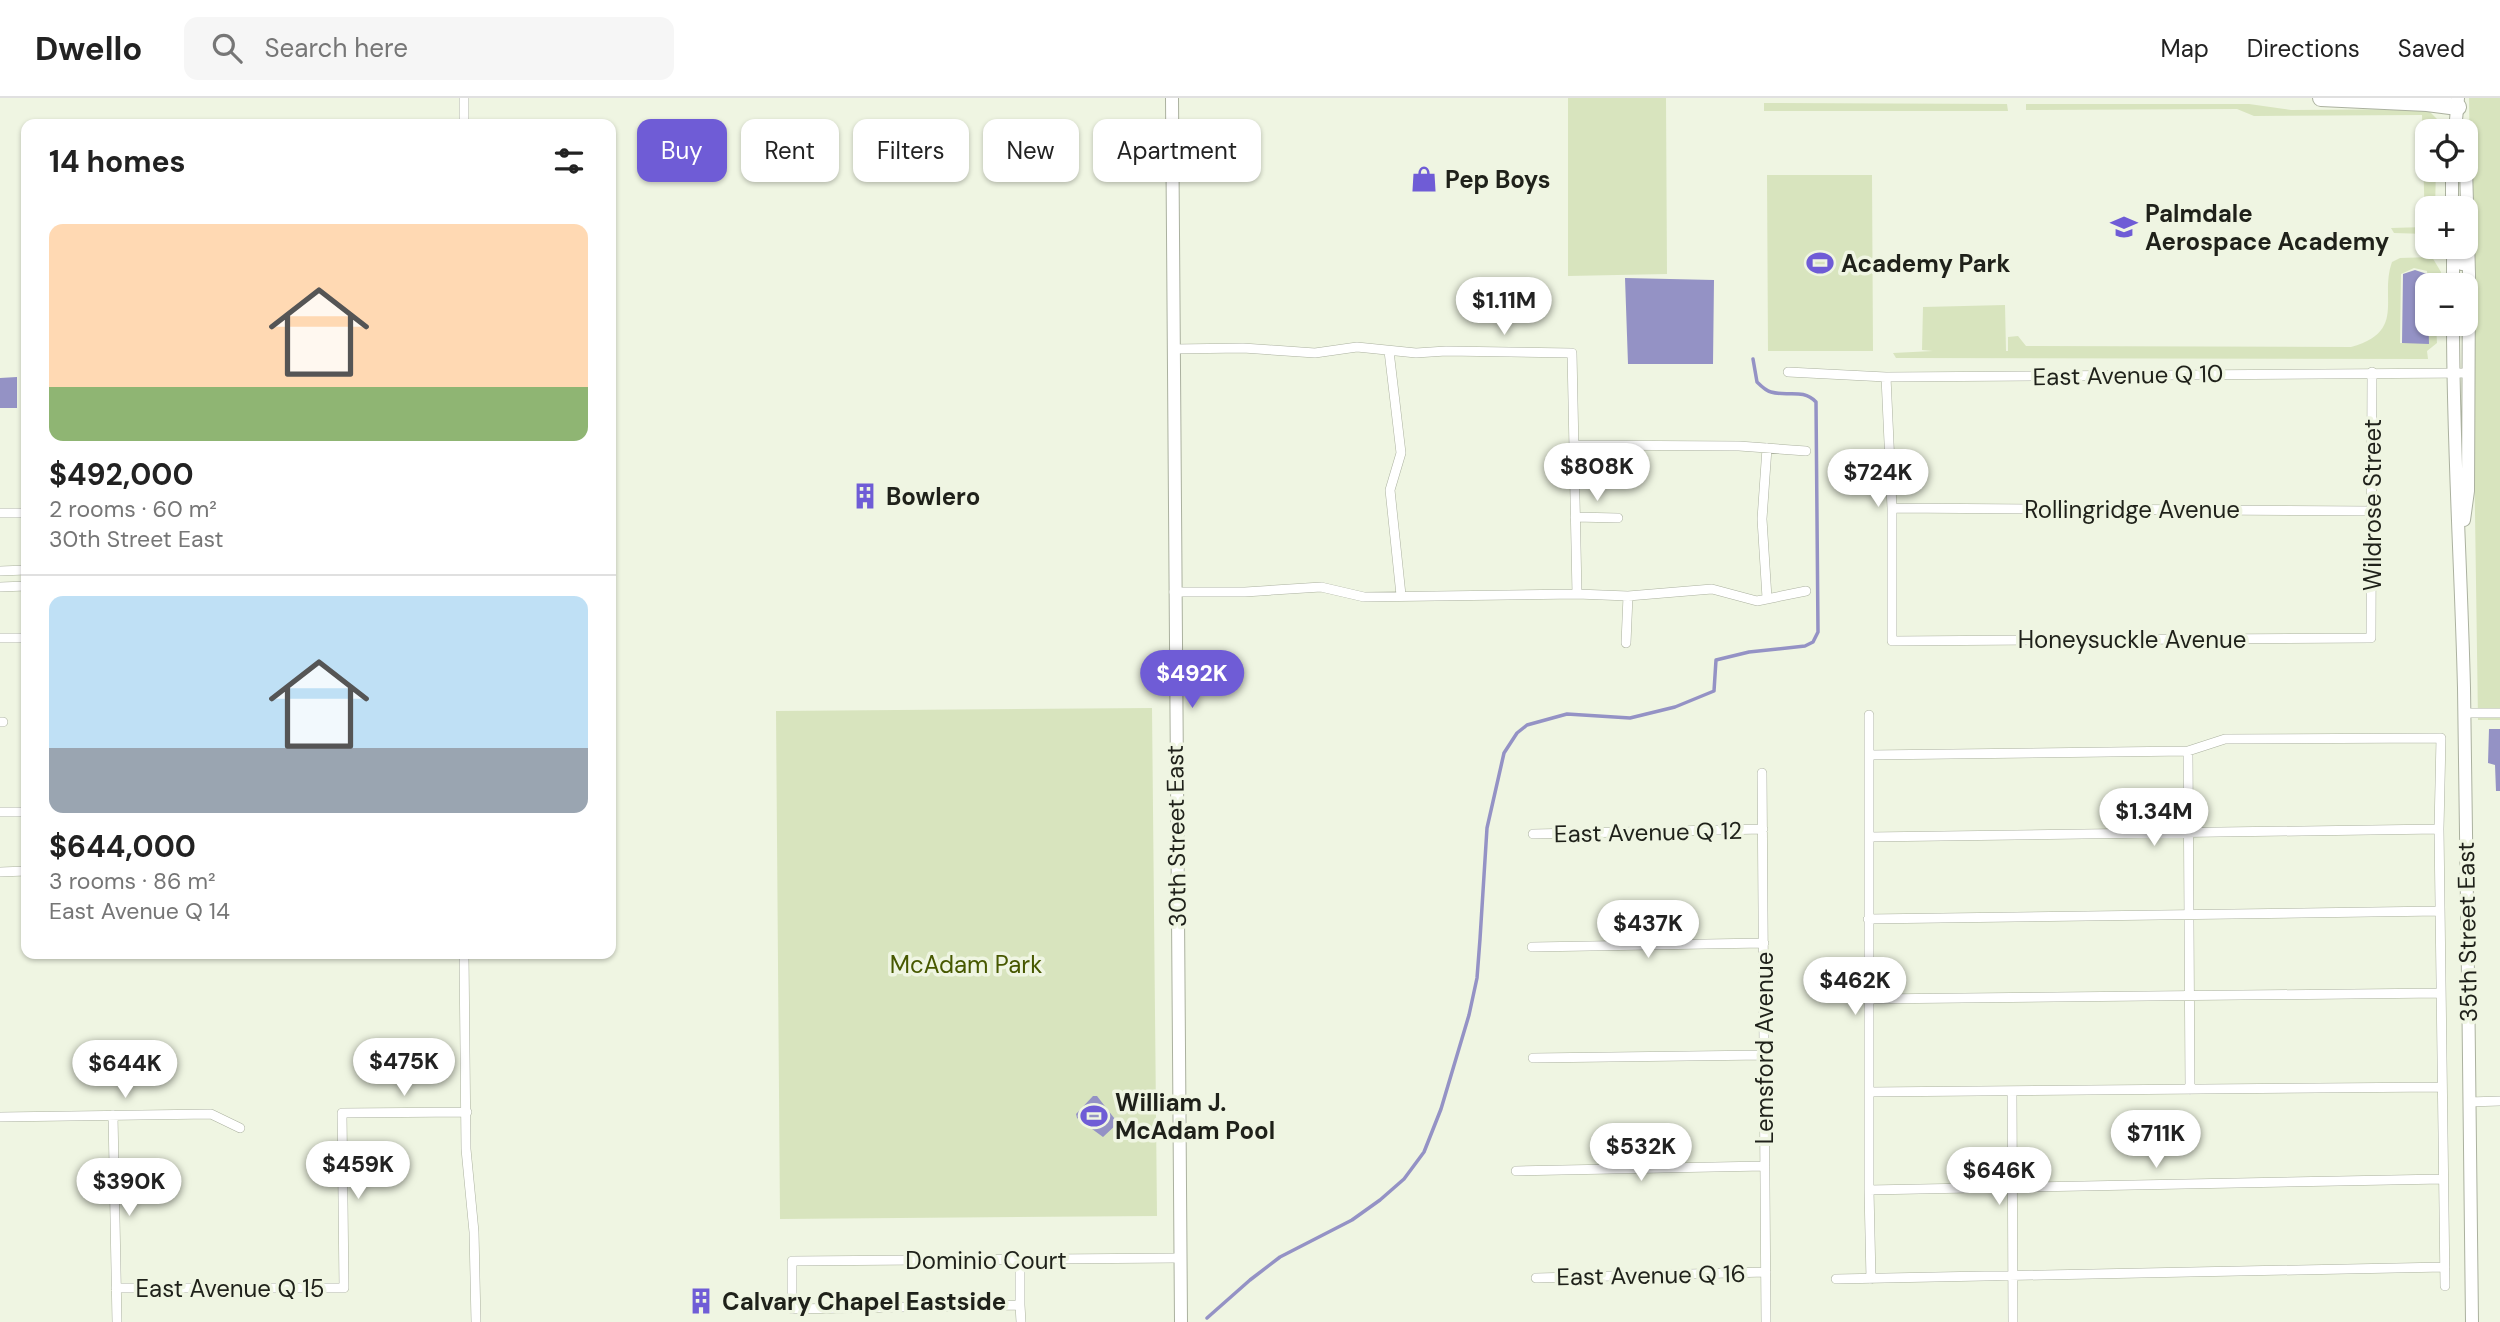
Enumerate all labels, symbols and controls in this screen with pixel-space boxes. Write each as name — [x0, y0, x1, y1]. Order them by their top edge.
search box — [184, 17, 674, 80]
text: Dwello — [35, 27, 142, 70]
icon: search — [208, 29, 246, 67]
text: Search here — [264, 31, 408, 65]
text: Map — [2161, 33, 2209, 64]
text: Directions — [2247, 33, 2360, 64]
text: Saved — [2398, 33, 2465, 64]
chip: Buy — [637, 119, 727, 182]
chip: Rent — [741, 119, 839, 182]
chip: Filters — [853, 119, 969, 182]
chip: New — [983, 119, 1079, 182]
chip: Apartment — [1093, 119, 1261, 182]
map controls — [2415, 119, 2478, 336]
button: locate — [2415, 119, 2478, 182]
text: 14 homes — [49, 142, 186, 181]
icon: filters — [550, 142, 588, 180]
shop icon: Pep Boys — [1409, 164, 1439, 194]
place label: Pep Boys — [1445, 164, 1551, 195]
button: + — [2415, 196, 2478, 259]
place label: Palmdale Aerospace Academy — [2145, 198, 2390, 257]
school or university icon: Palmdale Aerospace Academy — [2109, 212, 2139, 242]
sports icon: Academy Park — [1805, 248, 1835, 278]
place label: Academy Park — [1841, 248, 2010, 279]
icon: home — [256, 269, 382, 395]
button: − — [2415, 273, 2478, 336]
pin: $1.11M — [1447, 278, 1561, 337]
text: $1.11M — [1472, 285, 1536, 315]
street label: East Avenue Q 10 — [2032, 358, 2224, 392]
street label: Wildrose Street — [2357, 419, 2388, 591]
pin: $808K — [1548, 444, 1646, 503]
pin: $724K — [1829, 450, 1927, 509]
text: $808K — [1560, 451, 1634, 481]
text: $492,000 — [49, 455, 194, 494]
text: $724K — [1843, 457, 1913, 487]
building icon: Bowlero — [850, 481, 880, 511]
place label: Bowlero — [886, 481, 980, 512]
text: 2 rooms · 60 m² — [49, 494, 217, 524]
street label: Rollingridge Avenue — [2024, 494, 2240, 525]
text: 30th Street East — [49, 524, 224, 554]
street label: Honeysuckle Avenue — [2018, 624, 2246, 655]
icon: home — [256, 641, 382, 767]
pin: $492K — [1143, 650, 1241, 710]
text: $492K — [1156, 658, 1228, 688]
street label: 30th Street East — [1159, 745, 1193, 927]
pin: $1.34M — [2097, 788, 2211, 848]
text: $1.34M — [2115, 796, 2193, 826]
street label: East Avenue Q 12 — [1554, 815, 1742, 849]
text: $644,000 — [49, 827, 196, 866]
street label: 35th Street East — [2450, 842, 2484, 1022]
text: 3 rooms · 86 m² — [49, 866, 216, 896]
text: East Avenue Q 14 — [49, 896, 230, 926]
pin: $437K — [1599, 900, 1697, 960]
text: $437K — [1613, 908, 1683, 938]
park label: McAdam Park — [890, 949, 1042, 980]
street label: Lemsford Avenue — [1749, 952, 1780, 1144]
pin: $462K — [1806, 958, 1904, 1017]
text: $462K — [1819, 965, 1891, 995]
pin: $475K — [355, 1038, 453, 1098]
pin: $644K — [76, 1040, 174, 1100]
text: $475K — [369, 1046, 439, 1076]
text: $644K — [88, 1048, 162, 1078]
place label: William J. McAdam Pool — [1115, 1087, 1275, 1146]
sports icon: William J. McAdam Pool — [1079, 1101, 1109, 1131]
pin: $711K — [2107, 1110, 2205, 1170]
text: $711K — [2127, 1118, 2185, 1148]
pin: $532K — [1592, 1124, 1690, 1183]
text: $532K — [1606, 1131, 1676, 1161]
pin: $459K — [309, 1142, 407, 1201]
pin: $646K — [1950, 1148, 2048, 1207]
text: $459K — [322, 1149, 394, 1179]
text: $646K — [1962, 1155, 2036, 1185]
pin: $390K — [80, 1158, 178, 1218]
text: $390K — [92, 1166, 166, 1196]
street label: Dominio Court — [905, 1245, 1067, 1276]
street label: East Avenue Q 16 — [1556, 1258, 1746, 1292]
street label: East Avenue Q 15 — [136, 1273, 324, 1304]
building icon: Calvary Chapel Eastside — [686, 1286, 716, 1316]
place label: Calvary Chapel Eastside — [722, 1286, 1006, 1317]

